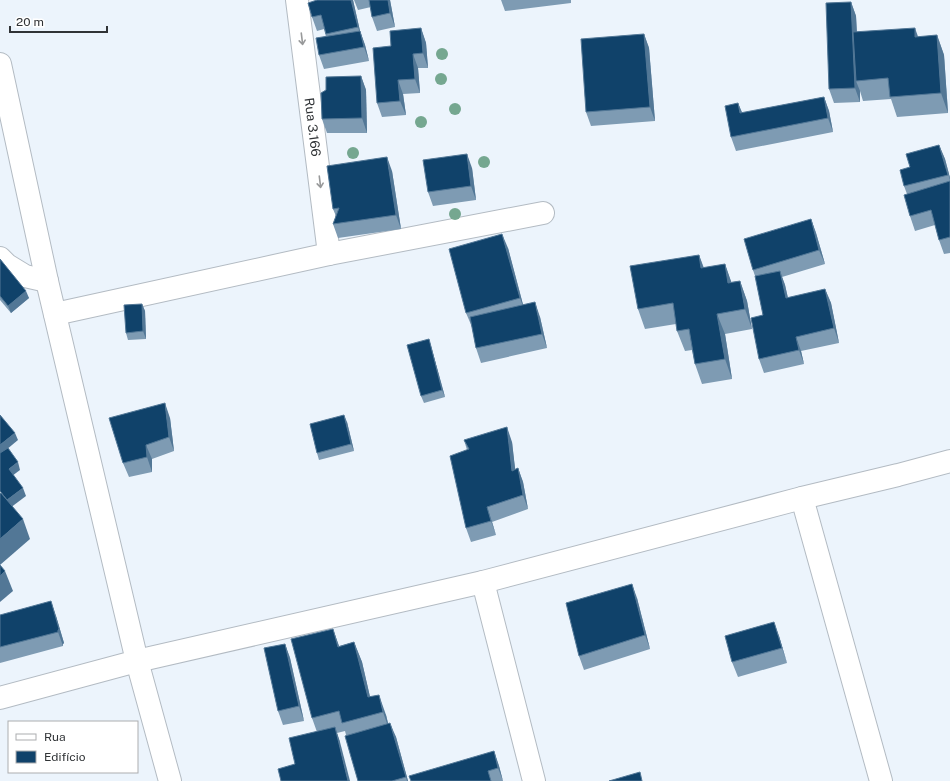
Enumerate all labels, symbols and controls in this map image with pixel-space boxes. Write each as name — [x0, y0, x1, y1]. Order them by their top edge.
scale bar — [10, 8, 107, 34]
text: 20 m — [16, 15, 44, 29]
one-way arrow — [298, 32, 306, 45]
street label: Rua 3.166 — [301, 97, 324, 157]
one-way arrow — [316, 175, 324, 188]
legend — [8, 721, 138, 773]
text: Rua — [44, 730, 66, 744]
text: Edifício — [44, 750, 86, 764]

